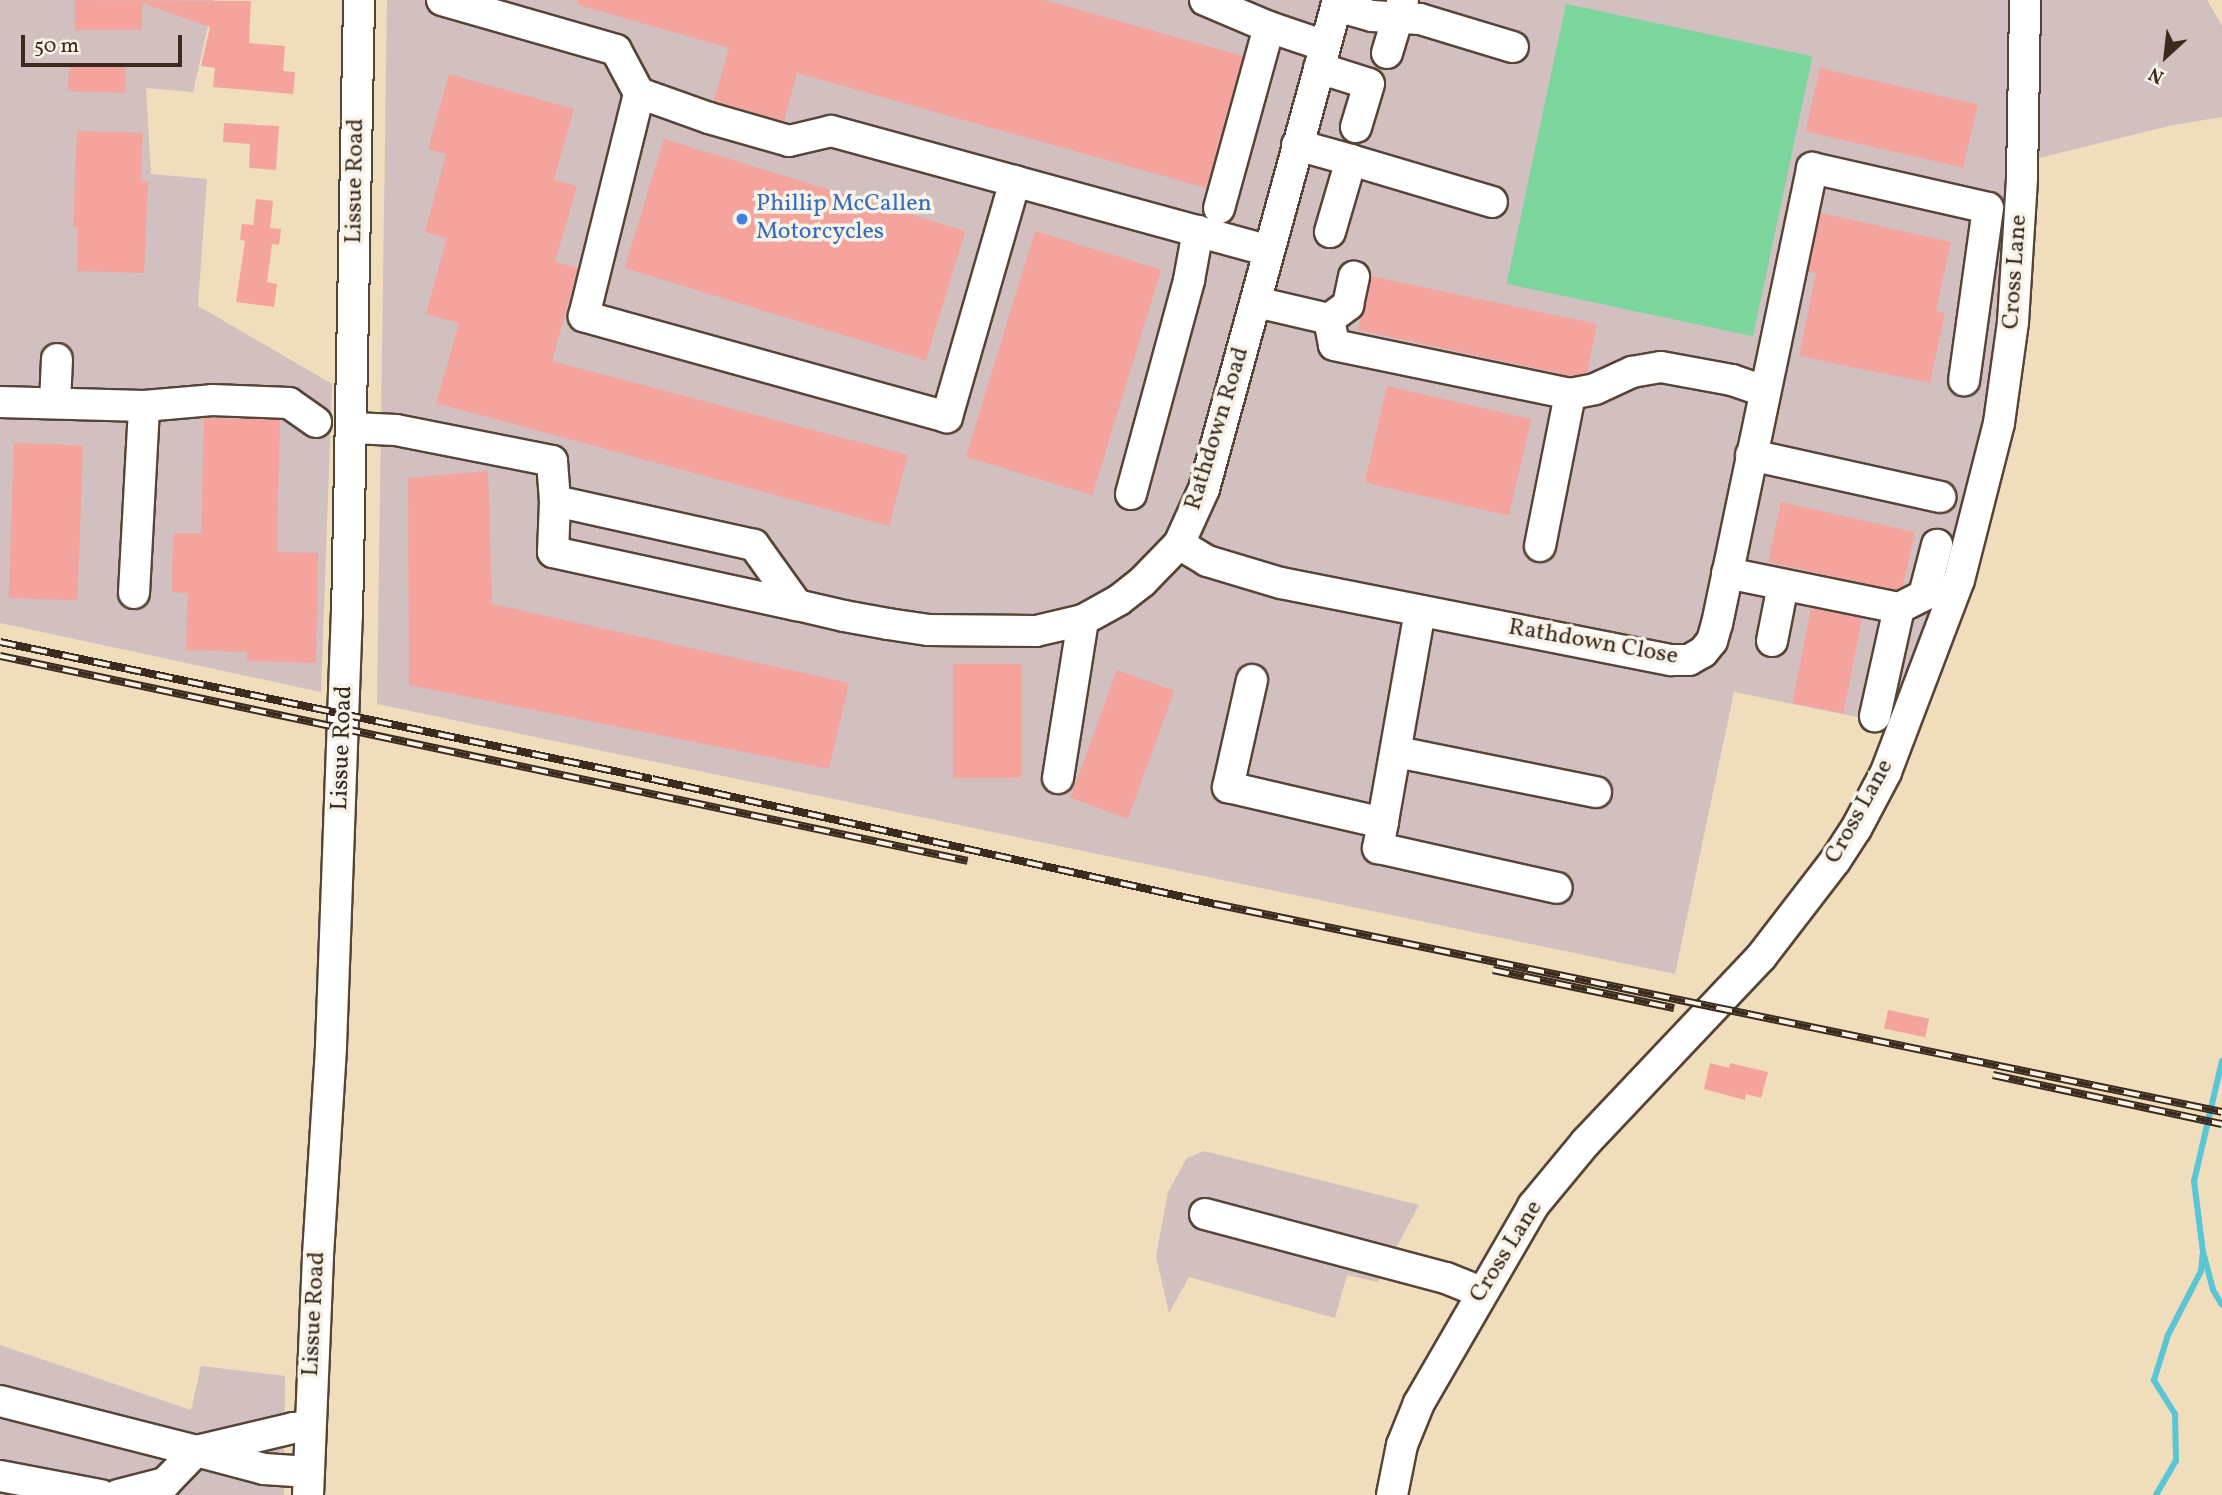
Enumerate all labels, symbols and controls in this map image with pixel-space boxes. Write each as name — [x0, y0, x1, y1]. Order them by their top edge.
scale bar — [24, 21, 186, 65]
north arrow — [2131, 21, 2201, 91]
text: 50 m — [34, 32, 79, 61]
text: N — [2144, 60, 2169, 89]
street label: Lissue Road — [341, 118, 371, 244]
place label: Phillip McCallen Motorcycles — [756, 191, 932, 247]
marker: Phillip McCallen Motorcycles — [734, 211, 750, 227]
street label: Cross Lane — [1998, 214, 2034, 330]
street label: Rathdown Road — [1180, 344, 1256, 514]
street label: Rathdown Close — [1506, 614, 1680, 672]
street label: Lissue Road — [326, 685, 360, 811]
street label: Cross Lane — [1820, 755, 1900, 869]
street label: Cross Lane — [1464, 1196, 1550, 1308]
street label: Lissue Road — [297, 1251, 333, 1377]

